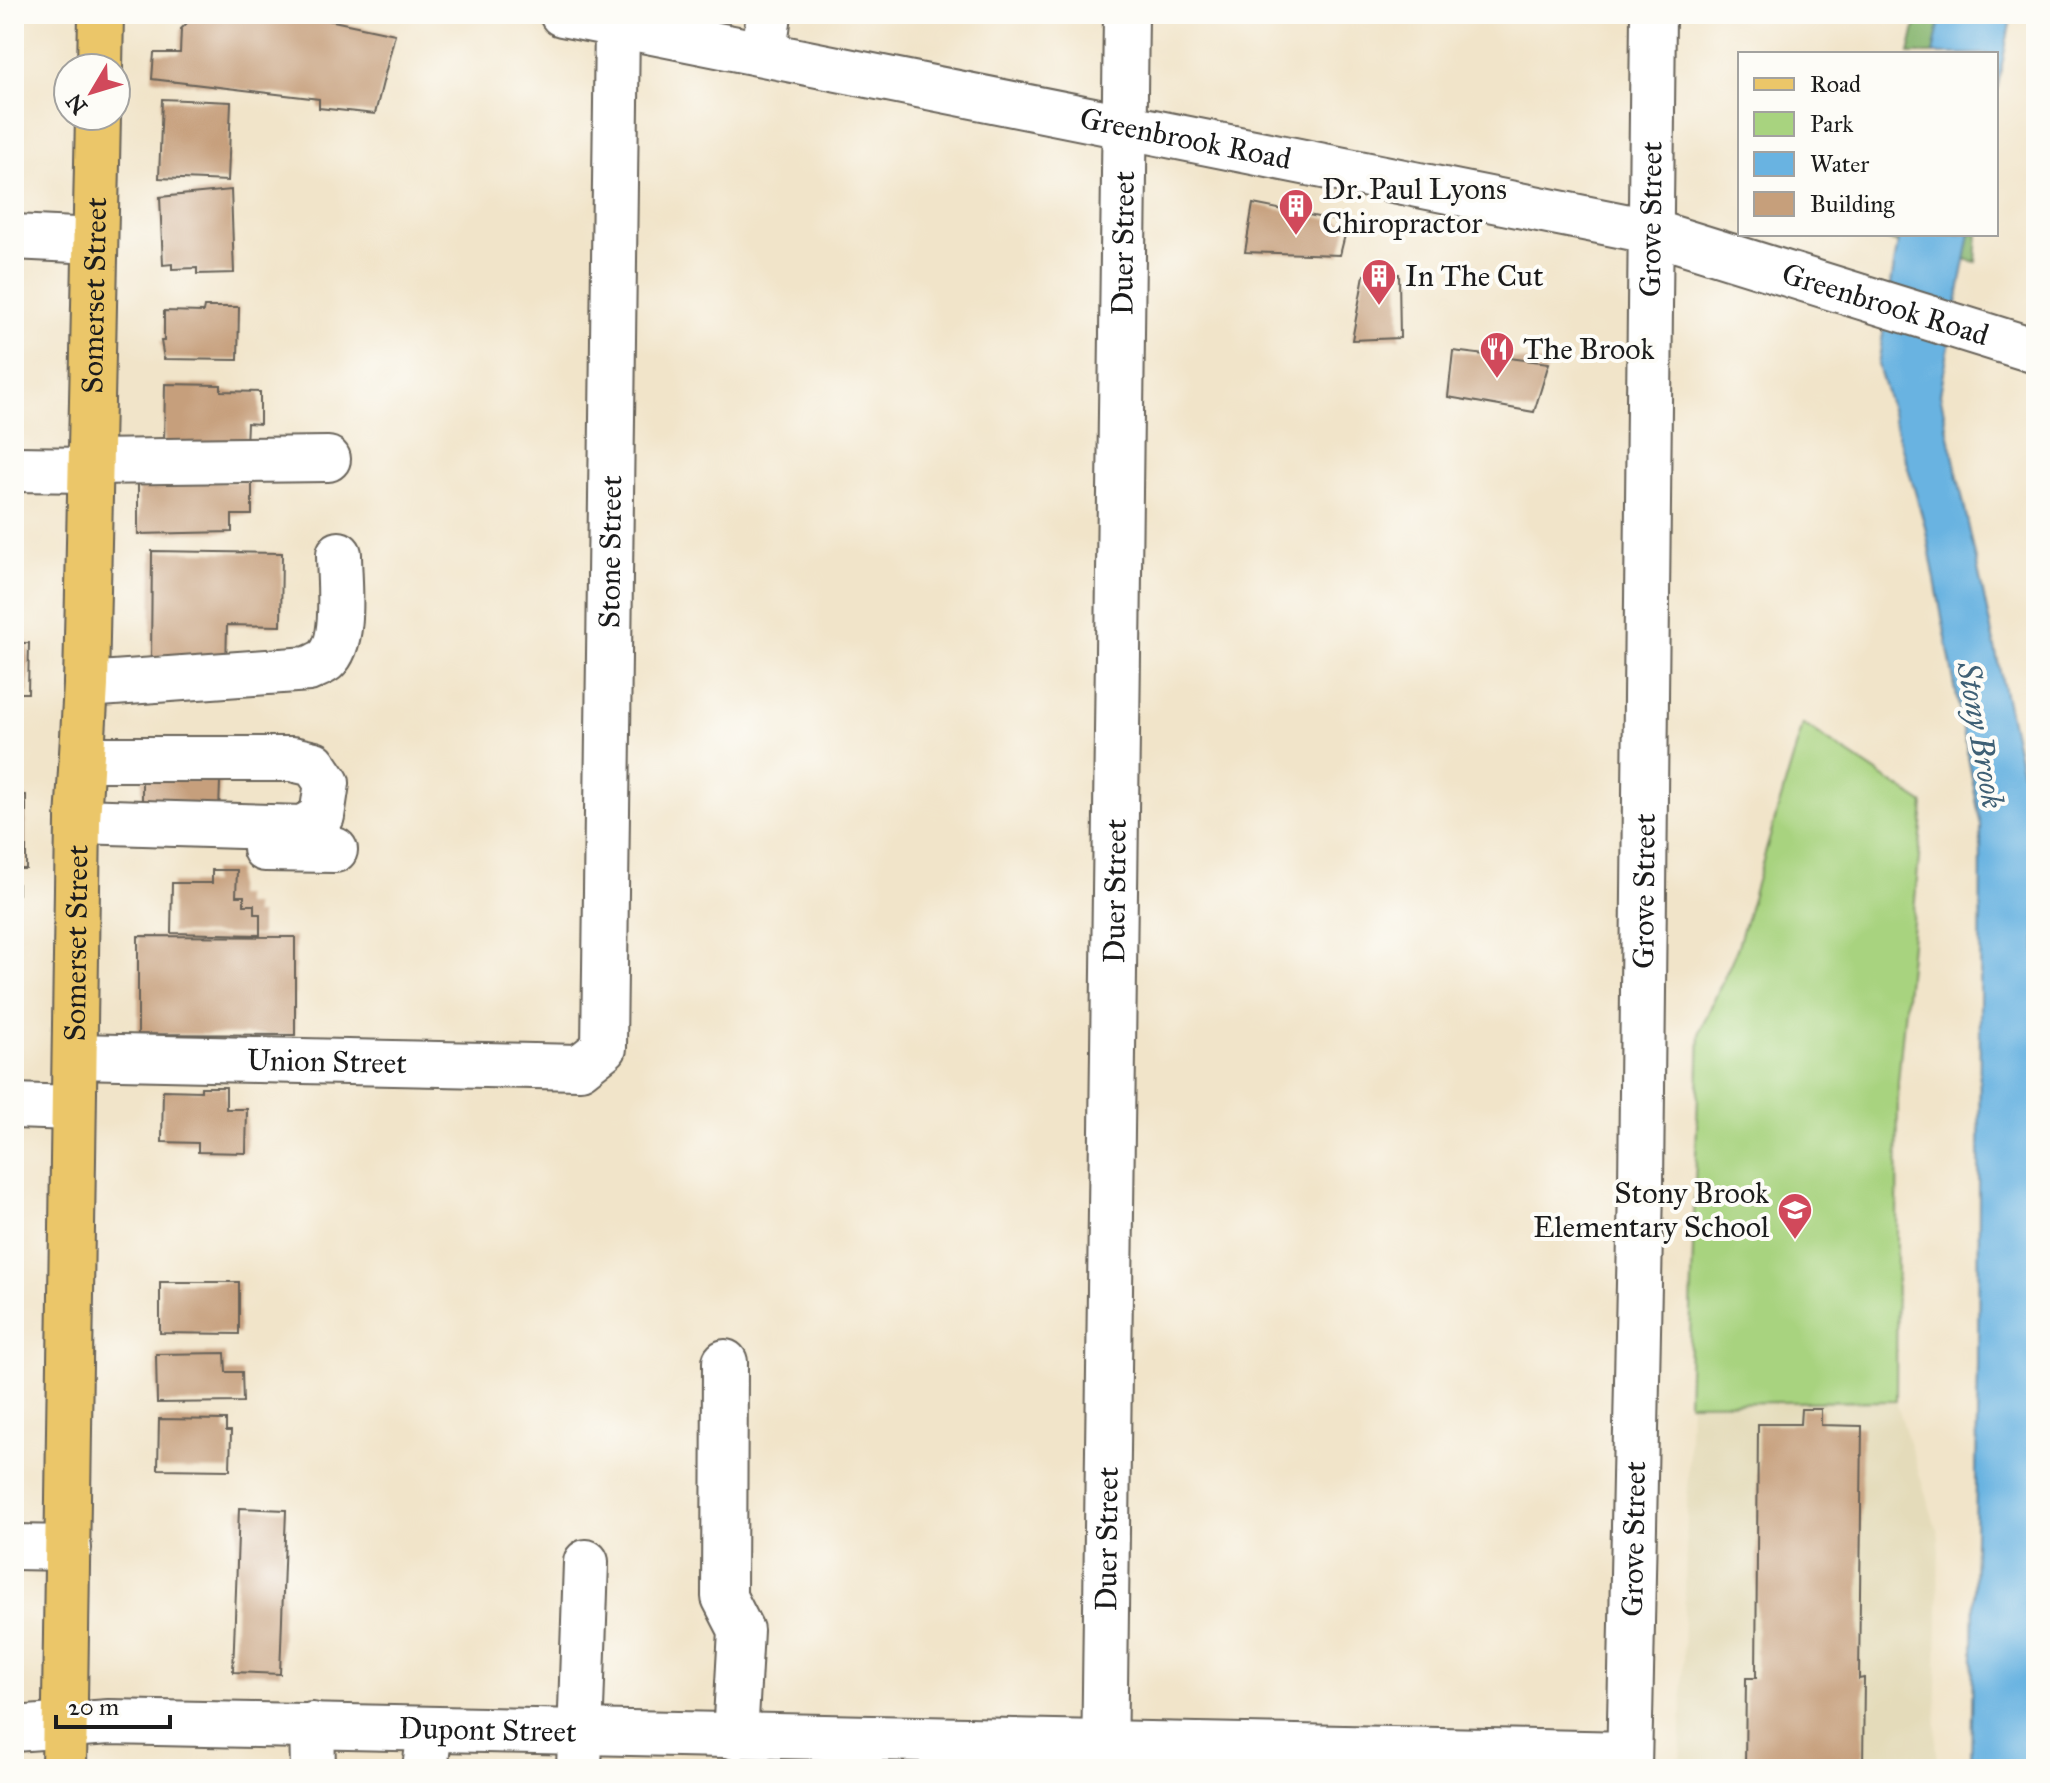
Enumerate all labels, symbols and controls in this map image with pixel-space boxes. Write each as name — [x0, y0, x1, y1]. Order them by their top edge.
north arrow — [52, 52, 132, 132]
legend — [1738, 52, 1998, 236]
text: Road — [1810, 69, 1861, 99]
text: N — [60, 88, 93, 120]
street label: Greenbrook Road — [1077, 100, 1294, 177]
text: Park — [1810, 109, 1854, 139]
street label: Grove Street — [1632, 141, 1670, 297]
text: Water — [1810, 149, 1869, 179]
street label: Duer Street — [1104, 170, 1142, 316]
place label: Dr. Paul Lyons Chiropractor — [1322, 171, 1507, 241]
building icon: Dr. Paul Lyons Chiropractor — [1277, 187, 1315, 237]
text: Building — [1810, 189, 1895, 219]
street label: Somerset Street — [74, 196, 114, 394]
street label: Greenbrook Road — [1778, 255, 1993, 353]
building icon: In The Cut — [1360, 257, 1398, 307]
place label: In The Cut — [1405, 258, 1544, 294]
restaurant icon: The Brook — [1478, 330, 1516, 380]
place label: The Brook — [1523, 331, 1654, 367]
street label: Stone Street — [591, 475, 629, 629]
water label: Stony Brook — [1948, 658, 2013, 811]
street label: Grove Street — [1625, 813, 1663, 969]
street label: Duer Street — [1096, 818, 1134, 964]
street label: Somerset Street — [57, 844, 96, 1042]
street label: Union Street — [247, 1042, 408, 1081]
place label: Stony Brook Elementary School — [1533, 1175, 1770, 1245]
school or university icon: Stony Brook Elementary School — [1776, 1191, 1814, 1241]
street label: Grove Street — [1614, 1460, 1653, 1617]
street label: Duer Street — [1088, 1466, 1126, 1611]
scale bar — [56, 1679, 170, 1729]
text: 20 m — [68, 1692, 119, 1722]
street label: Dupont Street — [398, 1710, 577, 1750]

